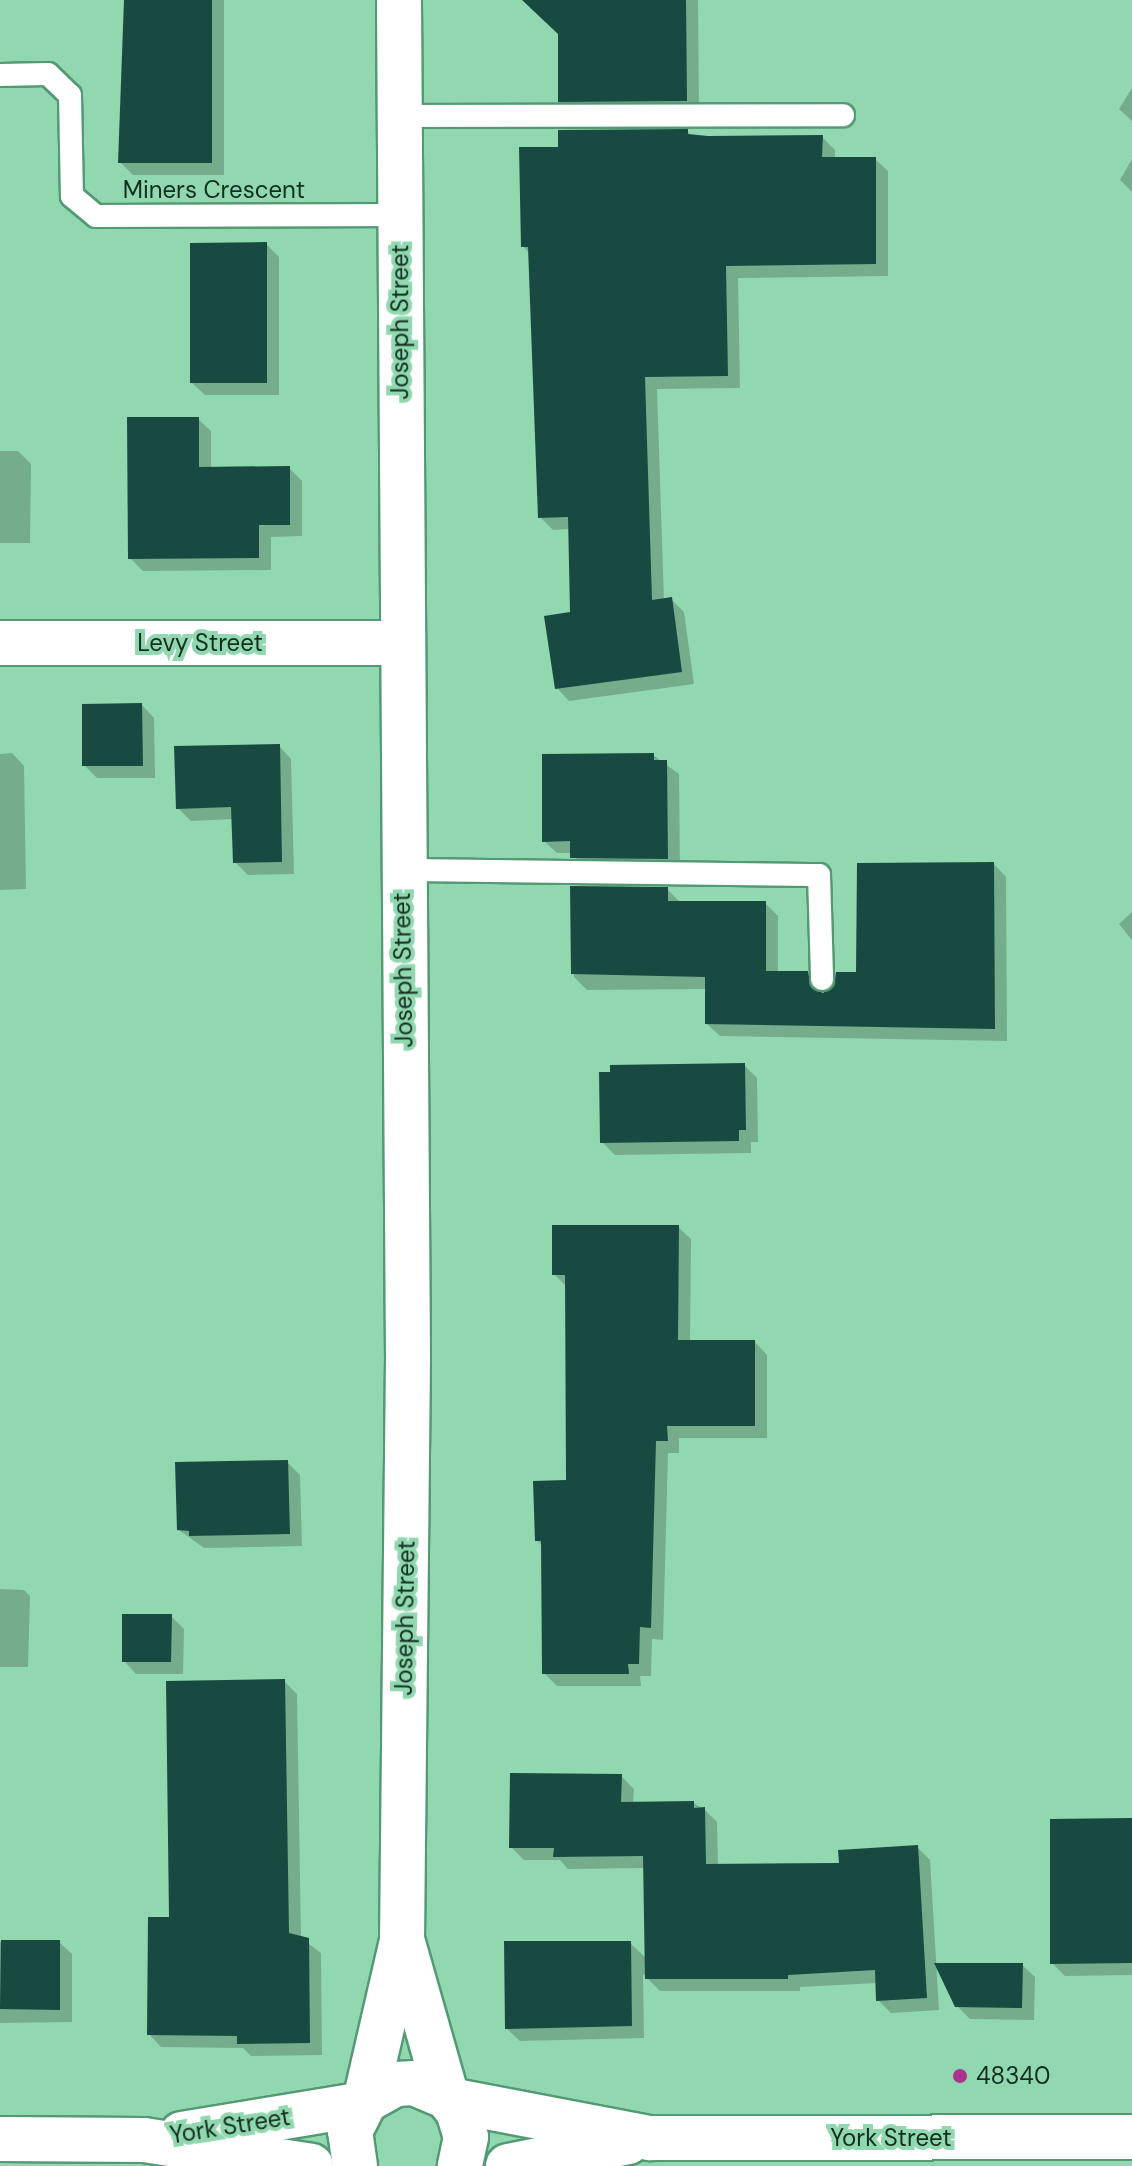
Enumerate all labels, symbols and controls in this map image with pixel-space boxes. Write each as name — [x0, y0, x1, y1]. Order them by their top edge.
street label: Miners Crescent — [123, 176, 305, 204]
street label: Joseph Street — [386, 244, 414, 400]
street label: Levy Street — [137, 629, 263, 657]
street label: Joseph Street — [387, 892, 419, 1048]
street label: Joseph Street — [389, 1540, 421, 1696]
place label: 48340 — [976, 2062, 1050, 2090]
marker: 48340 — [951, 2067, 969, 2085]
street label: York Street — [168, 2102, 292, 2150]
street label: York Street — [830, 2124, 952, 2152]

